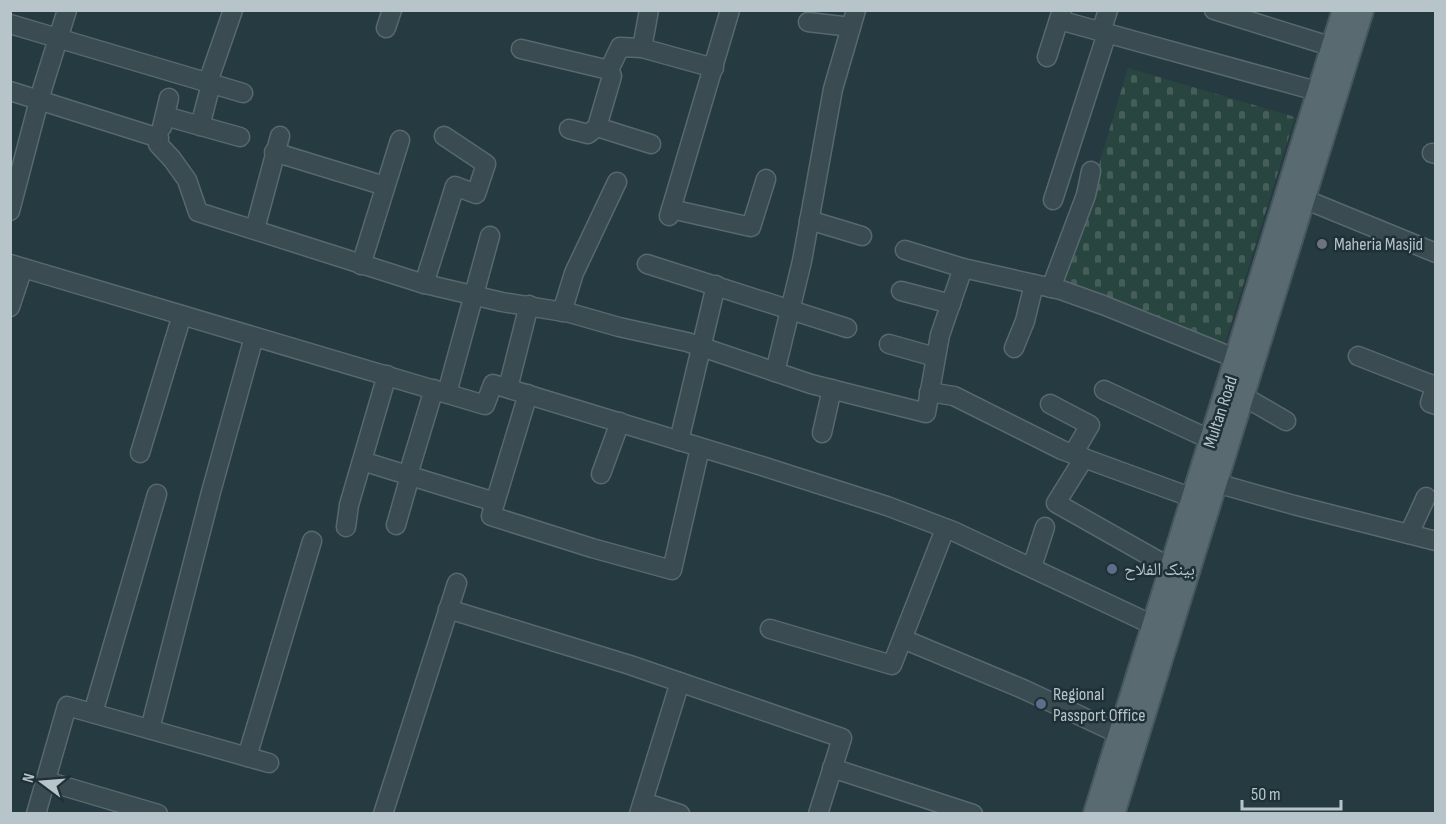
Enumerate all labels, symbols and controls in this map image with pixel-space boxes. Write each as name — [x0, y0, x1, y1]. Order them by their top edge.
place label: Maheria Masjid — [1334, 234, 1423, 255]
marker: Maheria Masjid — [1315, 237, 1329, 251]
street label: Multan Road — [1199, 374, 1242, 451]
place label: بینک الفلاح — [1124, 559, 1195, 581]
marker: بینک الفلاح — [1105, 562, 1119, 576]
place label: Regional Passport Office — [1053, 684, 1146, 726]
marker: Regional Passport Office — [1034, 697, 1048, 711]
north arrow — [12, 752, 72, 812]
text: N — [19, 772, 39, 785]
scale bar — [1242, 773, 1341, 811]
text: 50 m — [1251, 784, 1281, 805]

